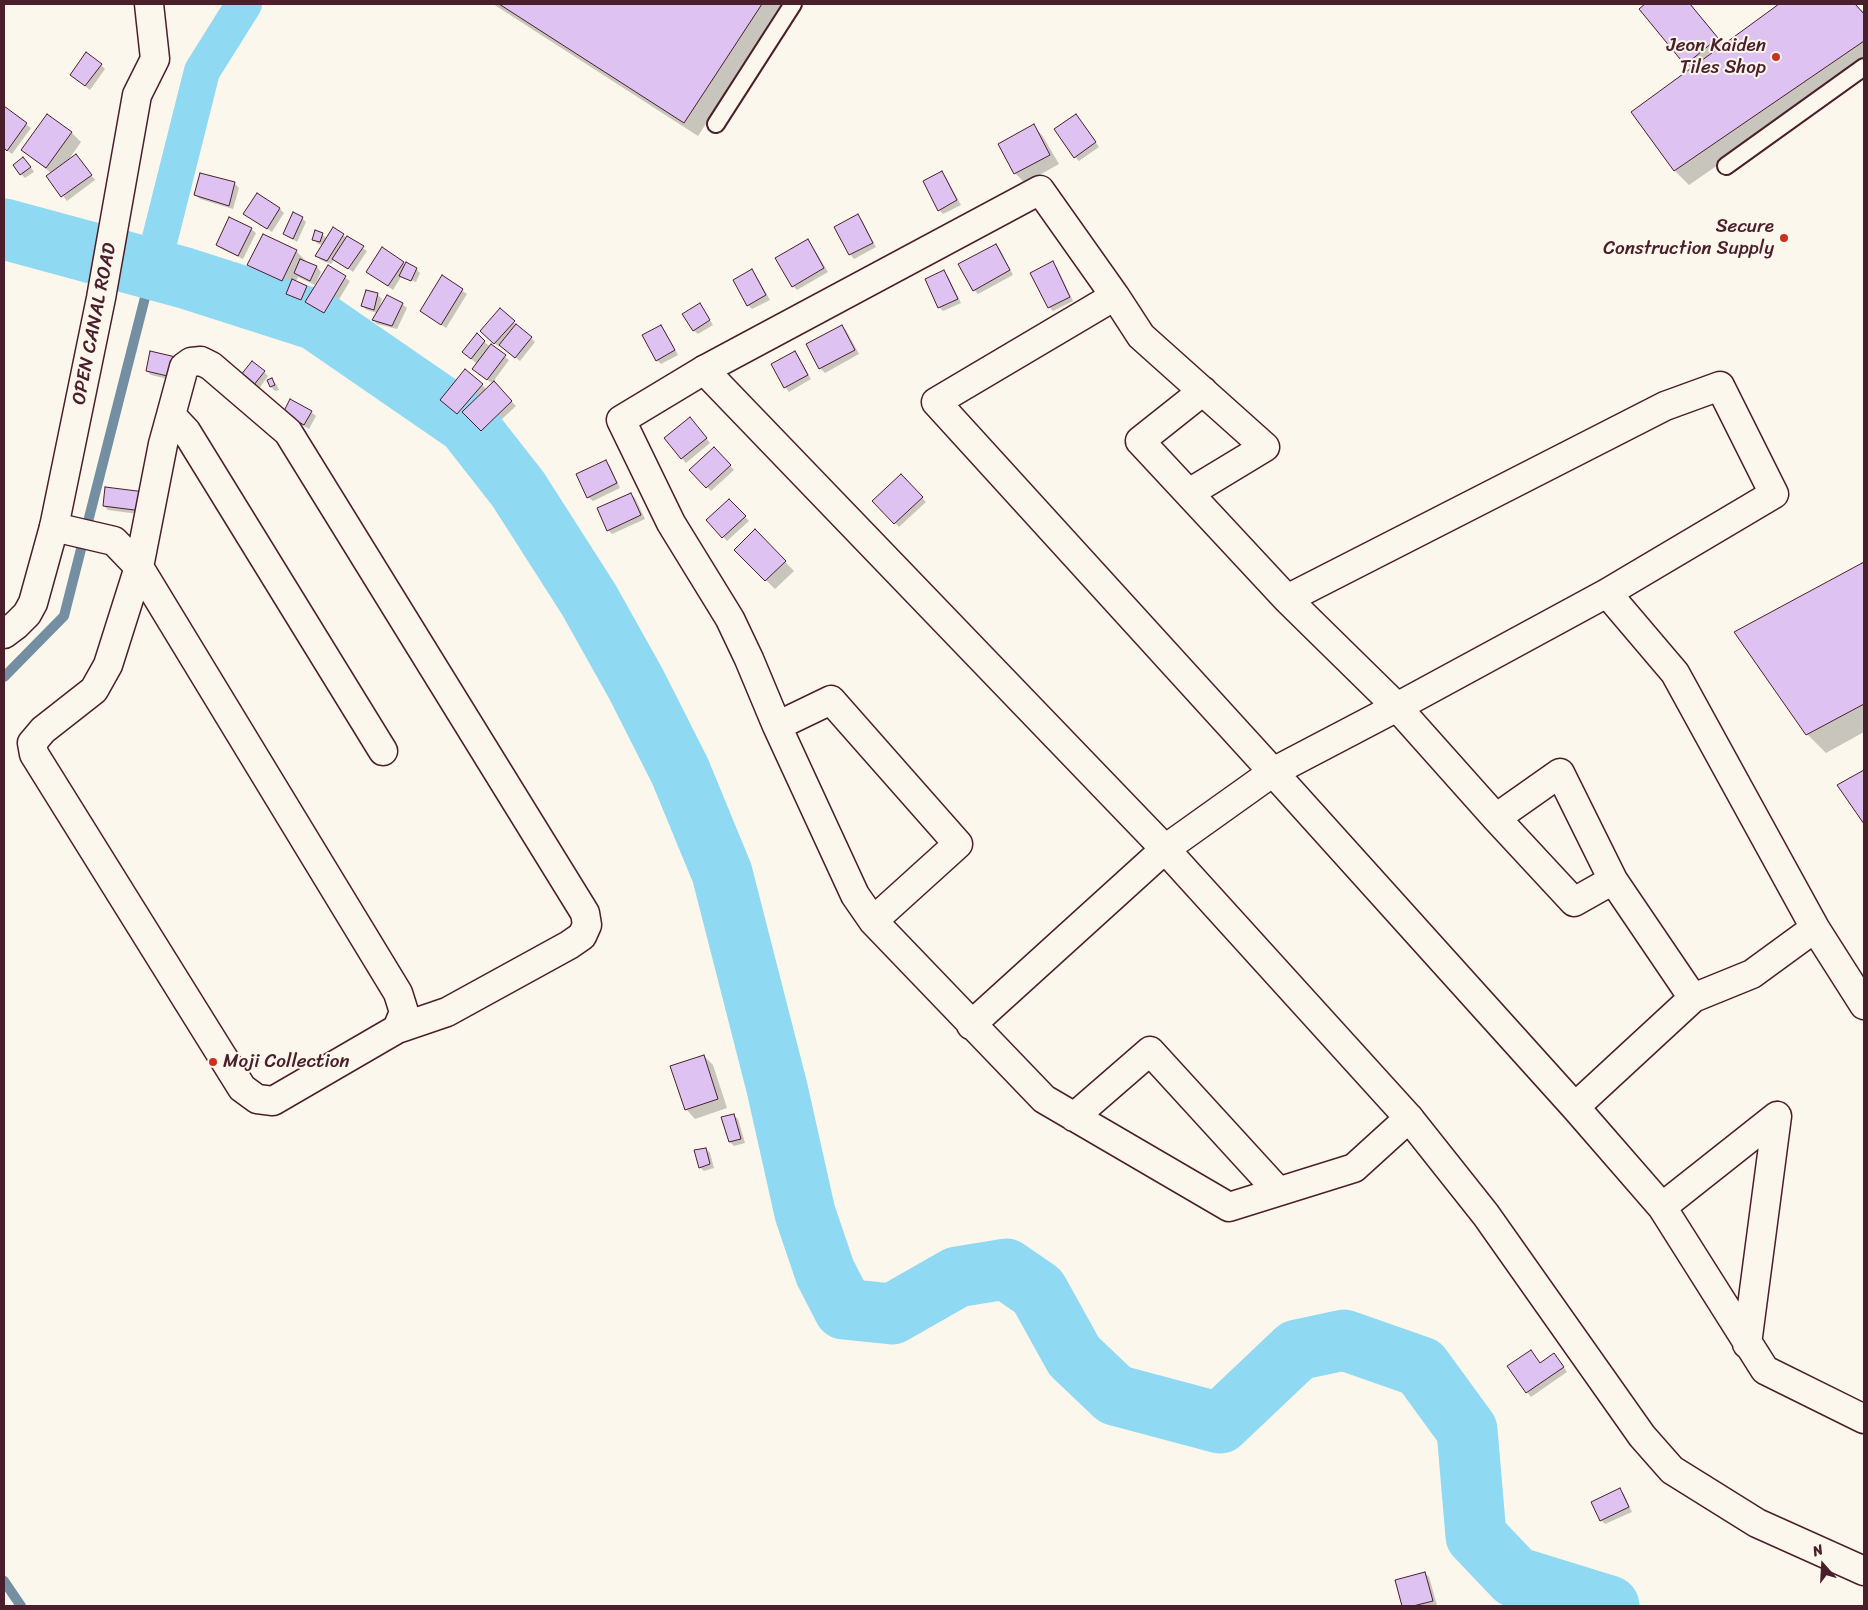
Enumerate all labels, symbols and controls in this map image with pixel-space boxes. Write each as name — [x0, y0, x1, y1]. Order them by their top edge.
place label: Jeon Kaiden Tiles Shop — [1667, 35, 1766, 79]
marker: Jeon Kaiden Tiles Shop — [1770, 51, 1782, 63]
place label: Secure Construction Supply — [1603, 216, 1774, 260]
marker: Secure Construction Supply — [1778, 232, 1790, 244]
street label: OPEN CANAL ROAD — [68, 241, 122, 407]
place label: Moji Collection — [223, 1051, 350, 1073]
marker: Moji Collection — [207, 1056, 219, 1068]
text: N — [1809, 1537, 1827, 1564]
north arrow — [1798, 1540, 1848, 1590]

